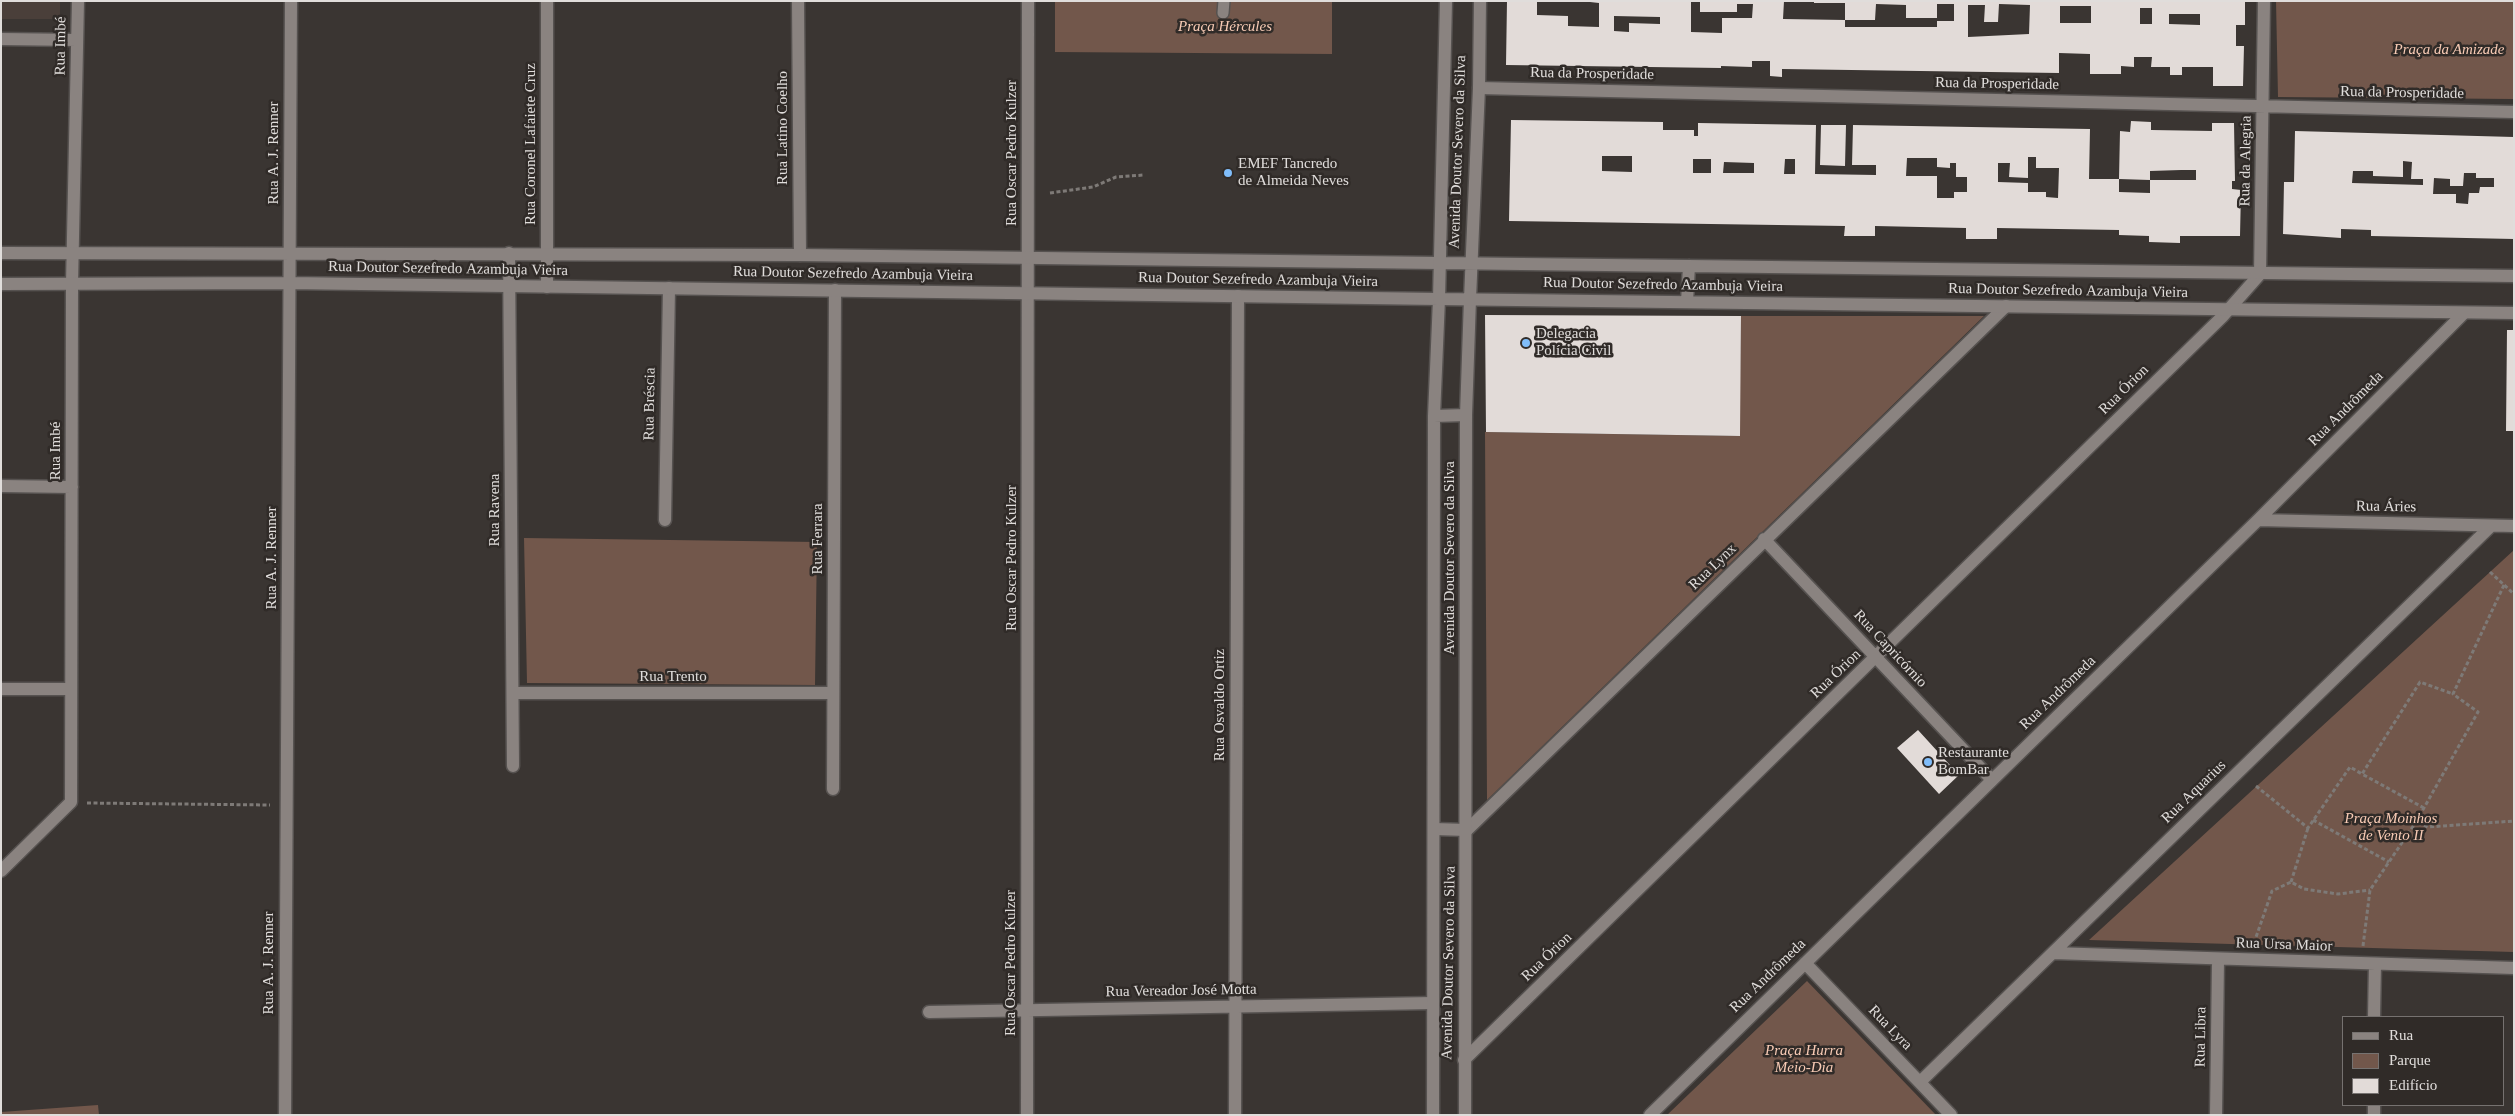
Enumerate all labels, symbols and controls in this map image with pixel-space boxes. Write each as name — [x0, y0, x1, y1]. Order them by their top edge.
street label: Rua Imbé — [51, 16, 71, 76]
park label: Praça Hércules — [1178, 18, 1272, 36]
park label: Praça da Amizade — [2394, 41, 2504, 59]
street label: Avenida Doutor Severo da Silva — [1446, 55, 1470, 249]
street label: Rua Coronel Lafaiete Cruz — [522, 63, 540, 225]
street label: Rua da Prosperidade — [1530, 64, 1654, 84]
street label: Rua Latino Coelho — [774, 71, 792, 185]
street label: Rua da Prosperidade — [1935, 74, 2059, 94]
street label: Rua Oscar Pedro Kulzer — [1003, 80, 1021, 226]
street label: Rua da Prosperidade — [2340, 83, 2464, 103]
street label: Rua A. J. Renner — [265, 102, 283, 204]
street label: Rua da Alegria — [2236, 115, 2256, 207]
place label: EMEF Tancredo de Almeida Neves — [1238, 155, 1349, 190]
marker: EMEF Tancredo de Almeida Neves — [1222, 167, 1234, 179]
street label: Rua Doutor Sezefredo Azambuja Vieira — [328, 258, 568, 280]
street label: Rua Doutor Sezefredo Azambuja Vieira — [733, 263, 973, 285]
street label: Rua Doutor Sezefredo Azambuja Vieira — [1138, 269, 1378, 291]
street label: Rua Doutor Sezefredo Azambuja Vieira — [1543, 274, 1783, 296]
street label: Rua Doutor Sezefredo Azambuja Vieira — [1948, 280, 2188, 302]
place label: Delegacia Polícia Civil — [1536, 325, 1611, 360]
marker: Delegacia Polícia Civil — [1520, 337, 1532, 349]
street label: Rua Órion — [2095, 361, 2153, 419]
street label: Rua Bréscia — [640, 367, 660, 441]
street label: Rua Andrômeda — [2305, 368, 2387, 450]
street label: Rua Imbé — [47, 422, 65, 480]
street label: Avenida Doutor Severo da Silva — [1441, 461, 1459, 655]
street label: Rua Ravena — [486, 474, 504, 546]
street label: Rua Oscar Pedro Kulzer — [1003, 485, 1021, 631]
street label: Rua Áries — [2356, 497, 2416, 517]
street label: Rua Ferrara — [809, 503, 827, 575]
street label: Rua A. J. Renner — [263, 507, 281, 609]
street label: Rua Lynx — [1686, 540, 1740, 594]
street label: Rua Capricórnio — [1849, 606, 1931, 692]
street label: Rua Órion — [1807, 646, 1865, 702]
street label: Rua Osvaldo Ortiz — [1211, 649, 1229, 761]
street label: Rua Andrômeda — [2016, 652, 2100, 734]
street label: Rua Trento — [639, 668, 707, 686]
place label: Restaurante BomBar — [1938, 744, 2009, 779]
marker: Restaurante BomBar — [1922, 756, 1934, 768]
street label: Rua Aquarius — [2158, 757, 2230, 827]
park label: Praça Moinhos de Vento II — [2345, 810, 2437, 845]
street label: Avenida Doutor Severo da Silva — [1438, 866, 1460, 1060]
street label: Rua Oscar Pedro Kulzer — [1002, 890, 1020, 1036]
street label: Rua A. J. Renner — [260, 912, 278, 1014]
street label: Rua Órion — [1518, 929, 1576, 985]
street label: Rua Ursa Maior — [2235, 934, 2333, 956]
street label: Rua Andrômeda — [1726, 935, 1810, 1017]
street label: Rua Vereador José Motta — [1105, 981, 1257, 1001]
street label: Rua Lyra — [1864, 1002, 1916, 1054]
street label: Rua Libra — [2191, 1007, 2211, 1067]
legend — [2342, 1016, 2505, 1106]
text: Rua — [2389, 1027, 2413, 1043]
park label: Praça Hurra Meio-Dia — [1765, 1042, 1843, 1077]
text: Parque — [2389, 1052, 2431, 1068]
text: Edifício — [2389, 1077, 2437, 1093]

